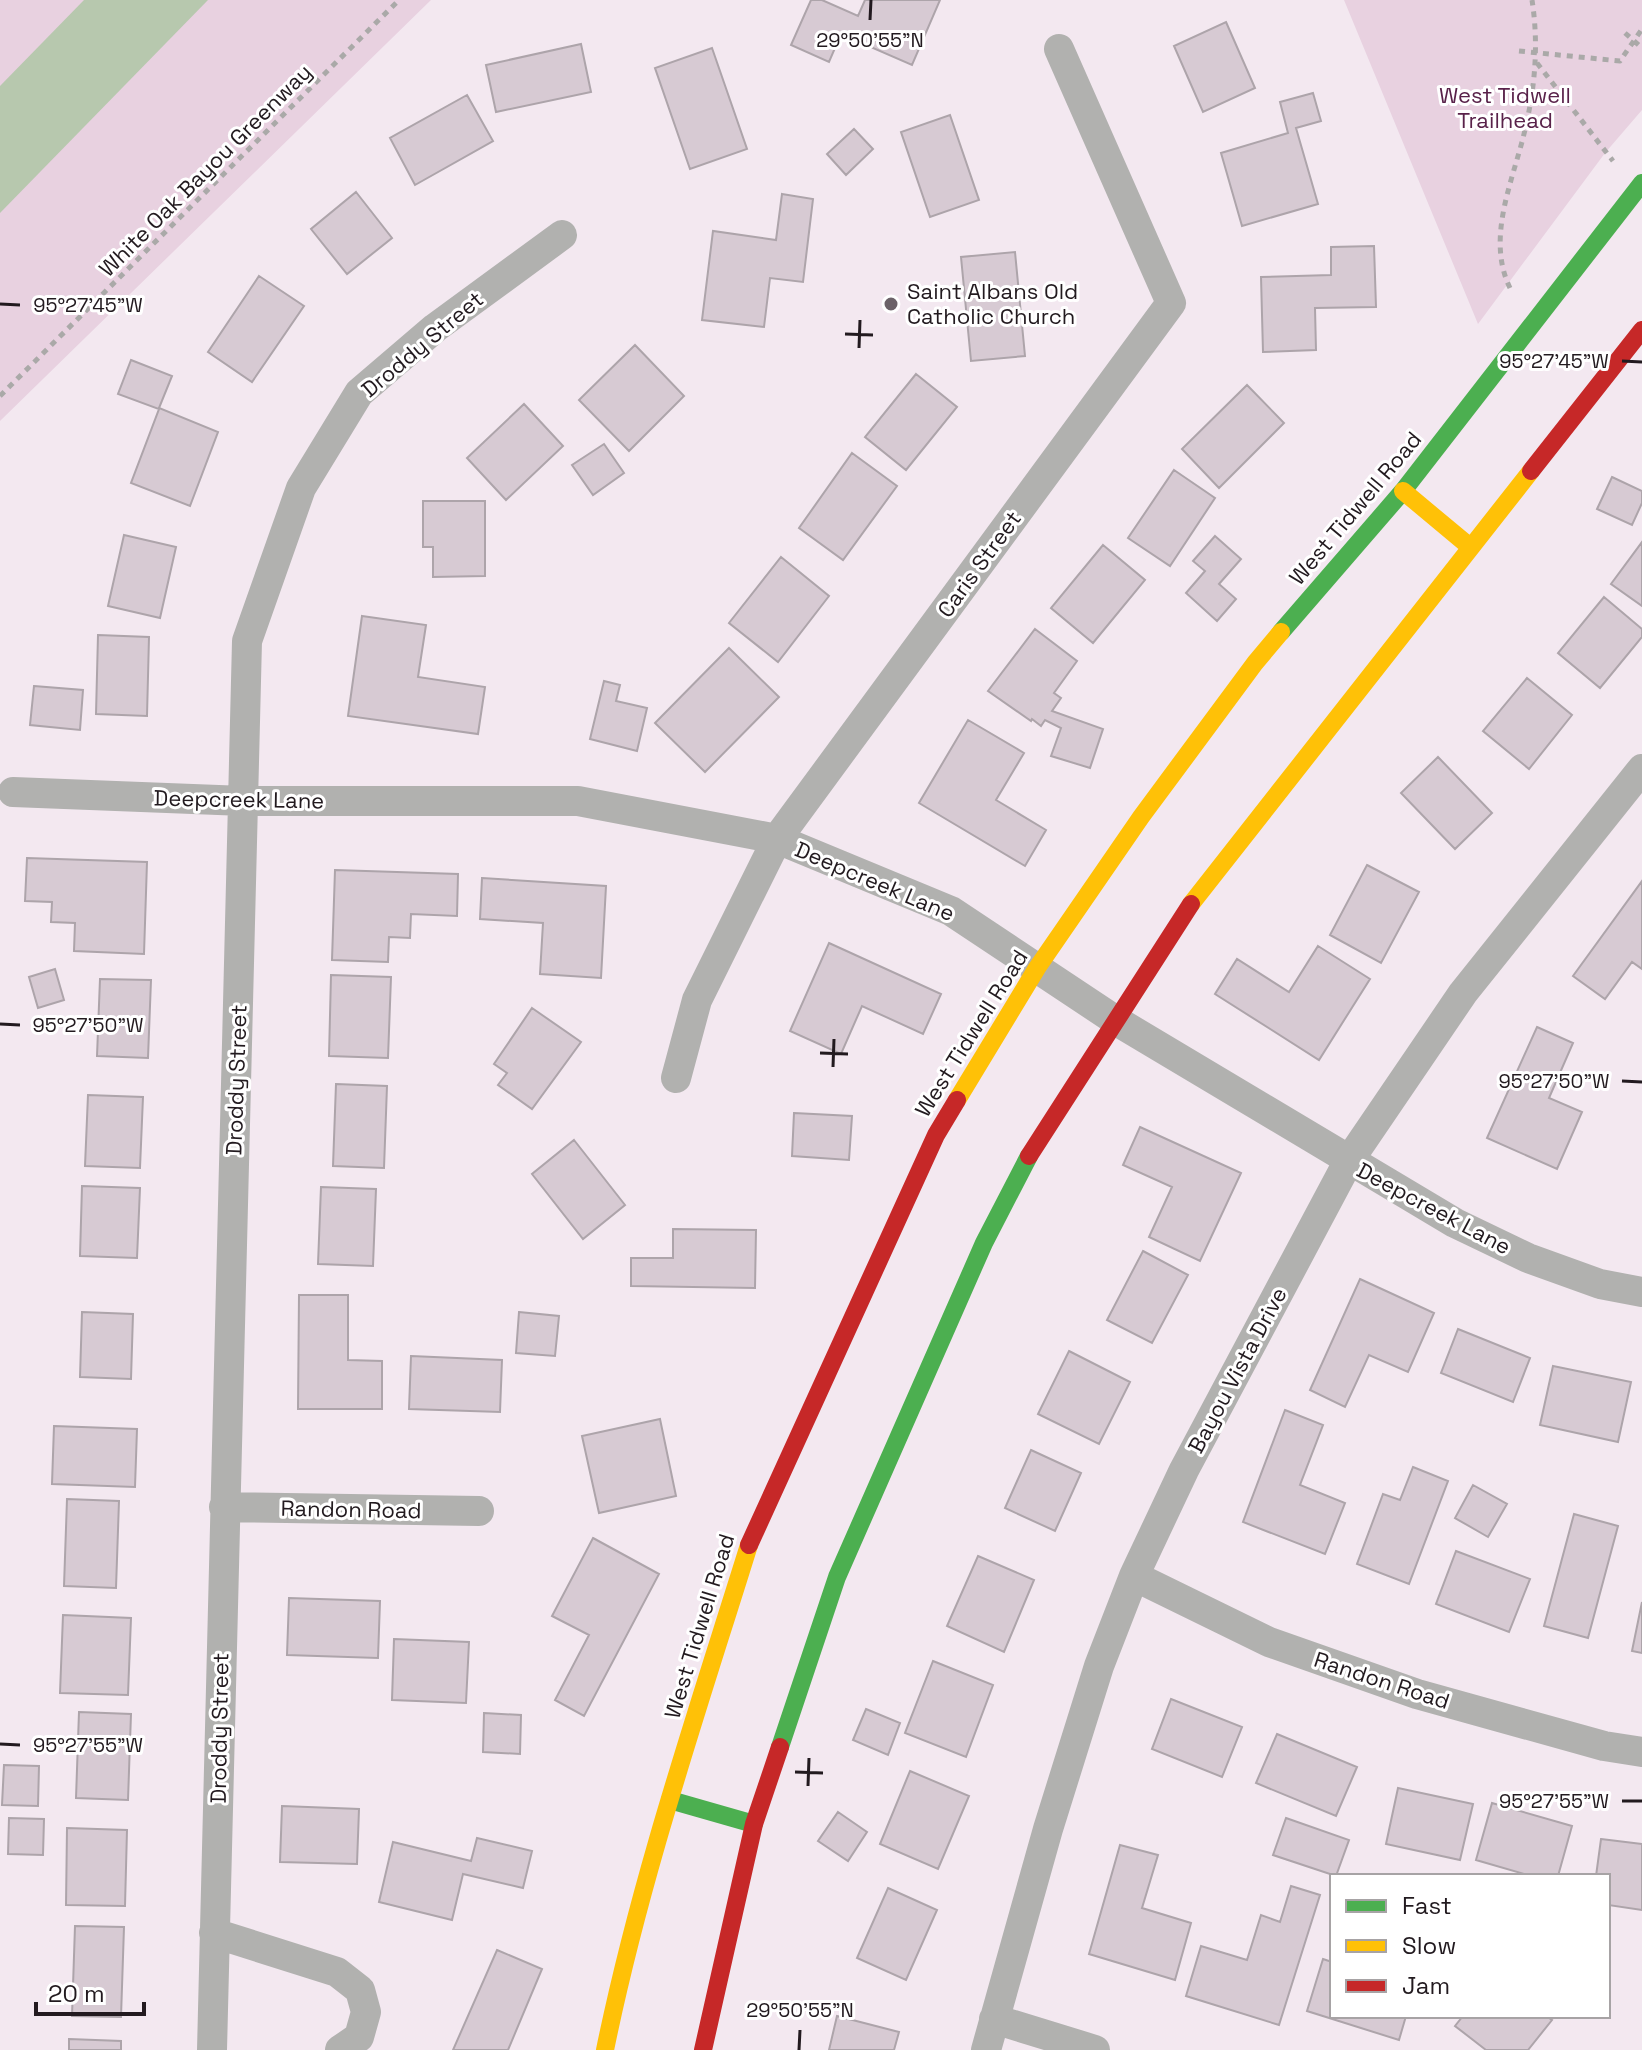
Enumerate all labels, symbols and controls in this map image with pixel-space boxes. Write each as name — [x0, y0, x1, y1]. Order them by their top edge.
text: 29°50'55"N — [816, 27, 924, 53]
street label: White Oak Bayou Greenway — [93, 58, 317, 282]
park label: West Tidwell Trailhead — [1439, 81, 1571, 134]
place label: Saint Albans Old Catholic Church — [907, 277, 1078, 330]
street label: Droddy Street — [355, 285, 489, 403]
text: 95°27'45"W — [33, 292, 143, 318]
marker: Saint Albans Old Catholic Church — [882, 295, 900, 313]
text: 95°27'45"W — [1499, 348, 1609, 374]
street label: West Tidwell Road — [1283, 426, 1427, 590]
street label: Caris Street — [931, 505, 1027, 623]
street label: Deepcreek Lane — [153, 784, 325, 814]
street label: Deepcreek Lane — [791, 835, 959, 927]
street label: West Tidwell Road — [908, 944, 1034, 1122]
street label: Droddy Street — [219, 1004, 253, 1156]
text: 95°27'50"W — [33, 1012, 143, 1038]
text: 95°27'50"W — [1499, 1068, 1609, 1094]
street label: Deepcreek Lane — [1352, 1156, 1516, 1260]
street label: Bayou Vista Drive — [1181, 1282, 1293, 1458]
street label: Randon Road — [280, 1494, 422, 1524]
street label: West Tidwell Road — [658, 1530, 740, 1722]
street label: Randon Road — [1311, 1645, 1453, 1715]
street label: Droddy Street — [204, 1652, 234, 1804]
text: 95°27'55"W — [33, 1732, 143, 1758]
text: 95°27'55"W — [1499, 1788, 1609, 1814]
legend — [1330, 1874, 1610, 2018]
text: Fast — [1402, 1890, 1452, 1921]
text: Slow — [1402, 1930, 1456, 1961]
scale bar — [36, 1966, 144, 2016]
text: Jam — [1402, 1970, 1450, 2001]
text: 20 m — [48, 1978, 105, 2009]
text: 29°50'55"N — [746, 1997, 854, 2023]

